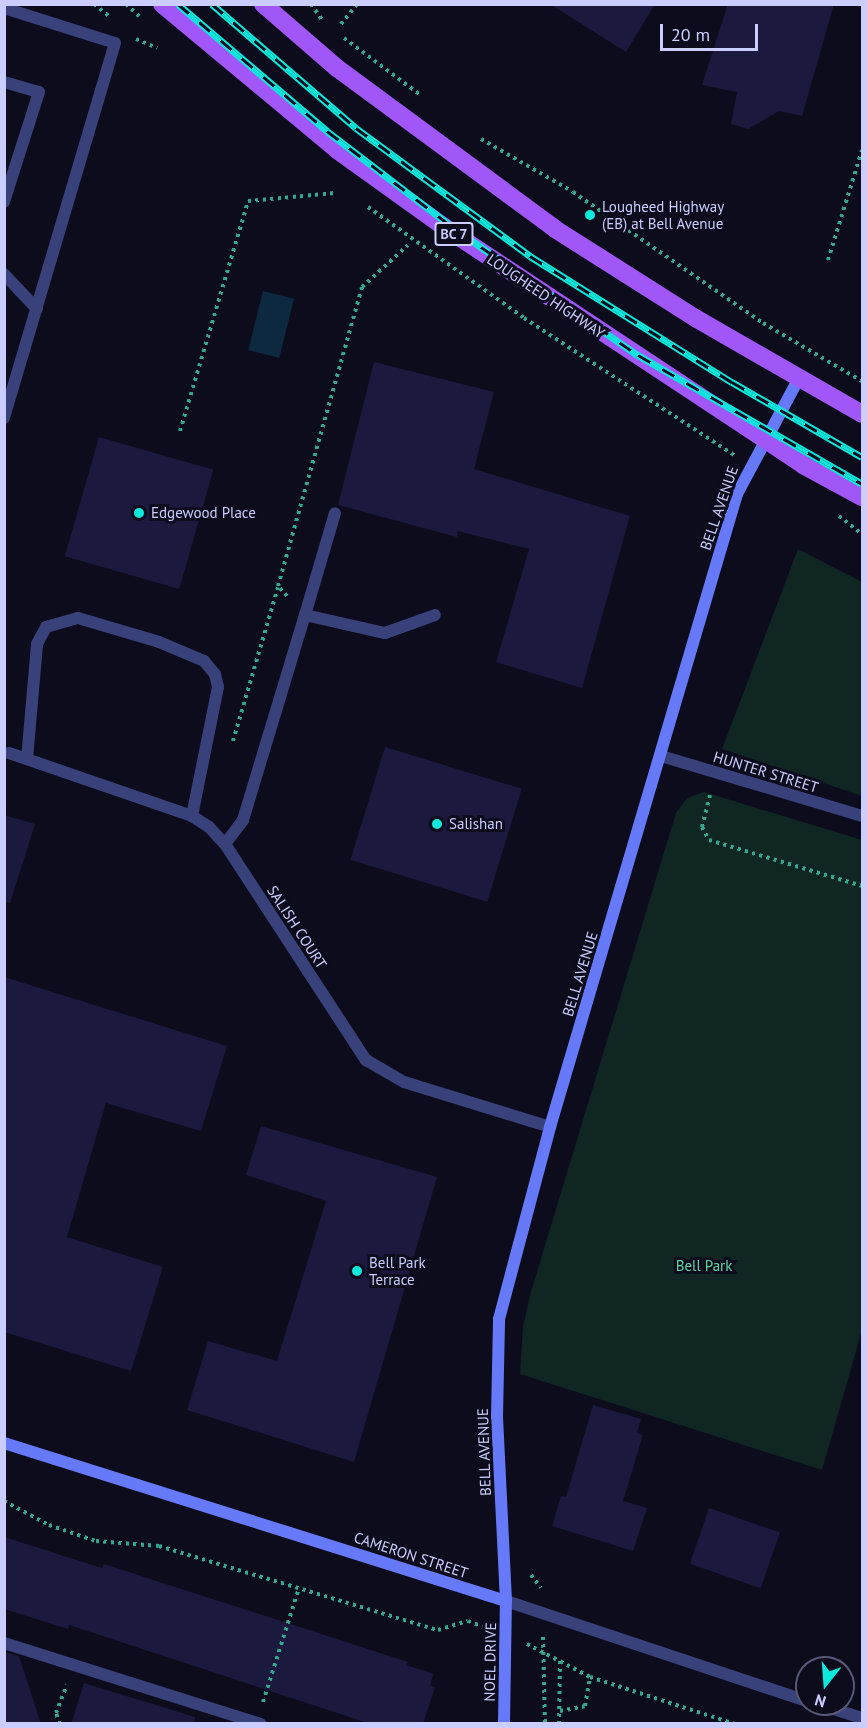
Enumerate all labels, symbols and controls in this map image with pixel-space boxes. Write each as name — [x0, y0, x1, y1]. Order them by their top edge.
scale bar — [663, 12, 760, 50]
text: 20 m — [671, 23, 710, 46]
place label: Lougheed Highway (EB) at Bell Avenue — [602, 197, 724, 232]
marker: Lougheed Highway (EB) at Bell Avenue — [583, 208, 597, 222]
road number: BC 7 — [433, 223, 475, 245]
street label: LOUGHEED HIGHWAY — [484, 250, 608, 342]
street label: BELL AVENUE — [696, 463, 742, 553]
place label: Edgewood Place — [151, 504, 256, 522]
marker: Edgewood Place — [132, 506, 146, 520]
street label: HUNTER STREET — [711, 747, 821, 797]
place label: Salishan — [449, 815, 503, 833]
marker: Salishan — [430, 817, 444, 831]
street label: SALISH COURT — [263, 882, 331, 972]
street label: BELL AVENUE — [558, 929, 602, 1019]
place label: Bell Park Terrace — [369, 1253, 426, 1288]
park label: Bell Park — [676, 1257, 732, 1275]
marker: Bell Park Terrace — [350, 1264, 364, 1278]
street label: BELL AVENUE — [473, 1407, 495, 1497]
street label: CAMERON STREET — [352, 1528, 470, 1582]
street label: NOEL DRIVE — [480, 1622, 500, 1702]
north arrow — [795, 1656, 855, 1716]
text: N — [812, 1690, 828, 1712]

